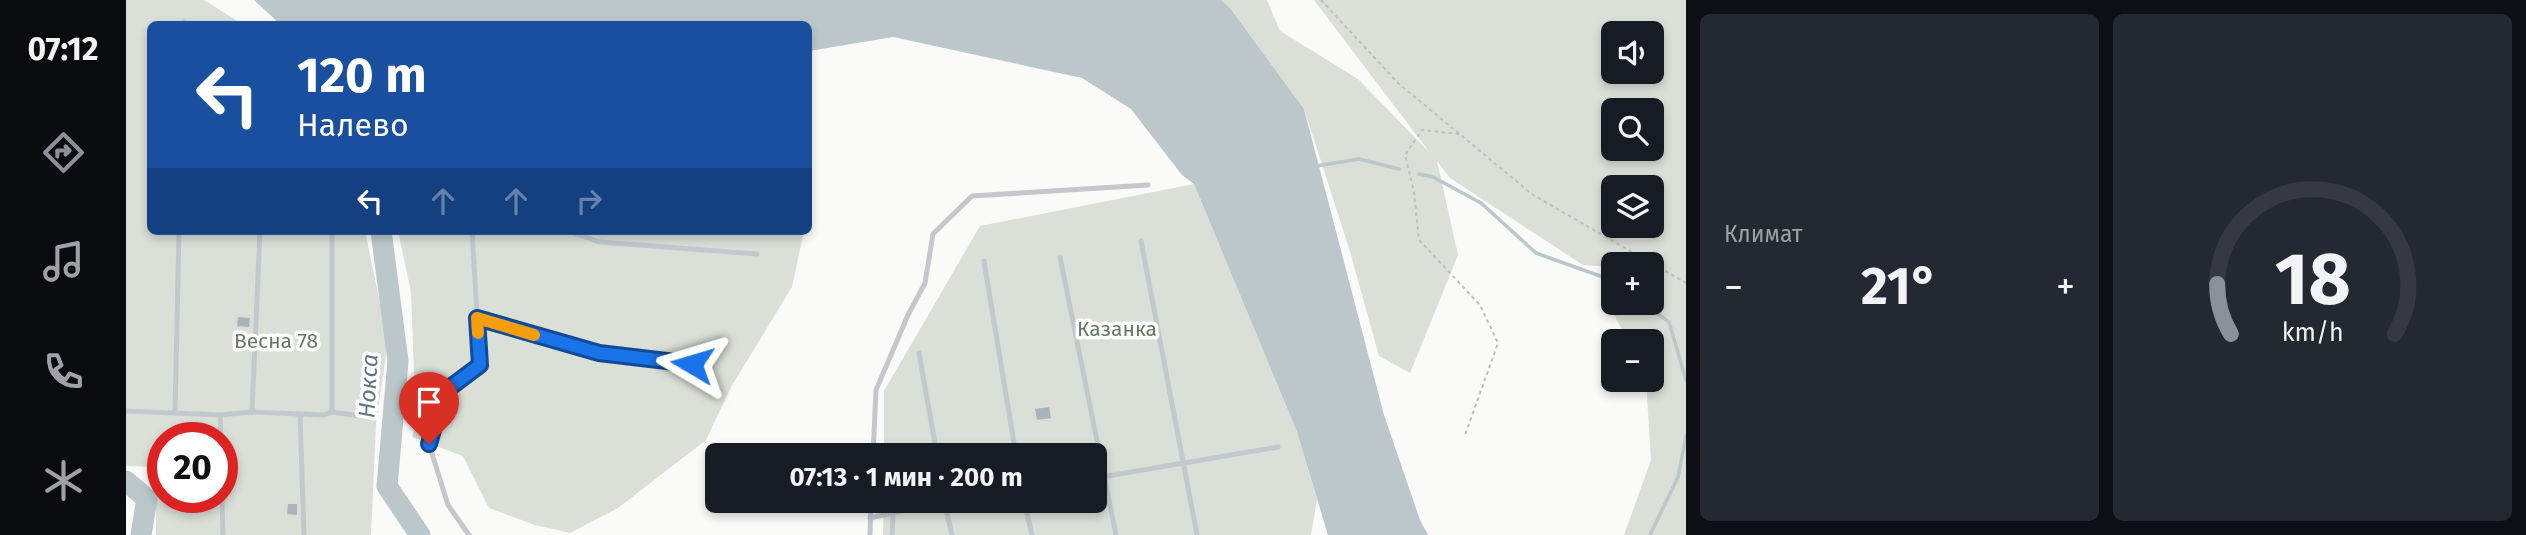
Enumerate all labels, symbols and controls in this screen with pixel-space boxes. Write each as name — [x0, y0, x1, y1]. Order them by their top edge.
map controls — [1601, 21, 1664, 392]
button: sound — [1601, 21, 1664, 84]
text: 07:12 — [27, 30, 99, 68]
text: 120 m — [297, 46, 427, 105]
icon: left — [182, 49, 273, 140]
button: search — [1601, 98, 1664, 161]
text: Налево — [297, 106, 409, 144]
icon: directions — [39, 128, 88, 177]
button: layers — [1601, 175, 1664, 238]
icon: left — [351, 182, 389, 220]
icon: ahead — [424, 182, 462, 220]
icon: ahead — [497, 182, 535, 220]
icon: right — [570, 182, 608, 220]
text: Климат — [1724, 220, 1802, 248]
text: 18 — [2274, 236, 2351, 323]
icon: music — [39, 237, 88, 286]
button: + — [1601, 252, 1664, 315]
text: 21° — [1861, 255, 1938, 318]
text: − — [1724, 264, 1743, 310]
text: + — [2056, 264, 2075, 310]
park label: Казанка — [1077, 316, 1157, 342]
text: km/h — [2282, 317, 2343, 347]
position arrow — [655, 327, 729, 401]
park label: Весна 78 — [234, 328, 318, 354]
button: − — [1601, 329, 1664, 392]
icon: phone — [39, 347, 88, 396]
water label: Нокса — [352, 353, 384, 419]
pin — [399, 372, 459, 444]
icon: arrive — [410, 383, 448, 421]
speed limit sign: 20 — [147, 422, 238, 513]
icon: climate — [39, 456, 88, 505]
text: 07:13 · 1 мин · 200 m — [789, 462, 1023, 493]

